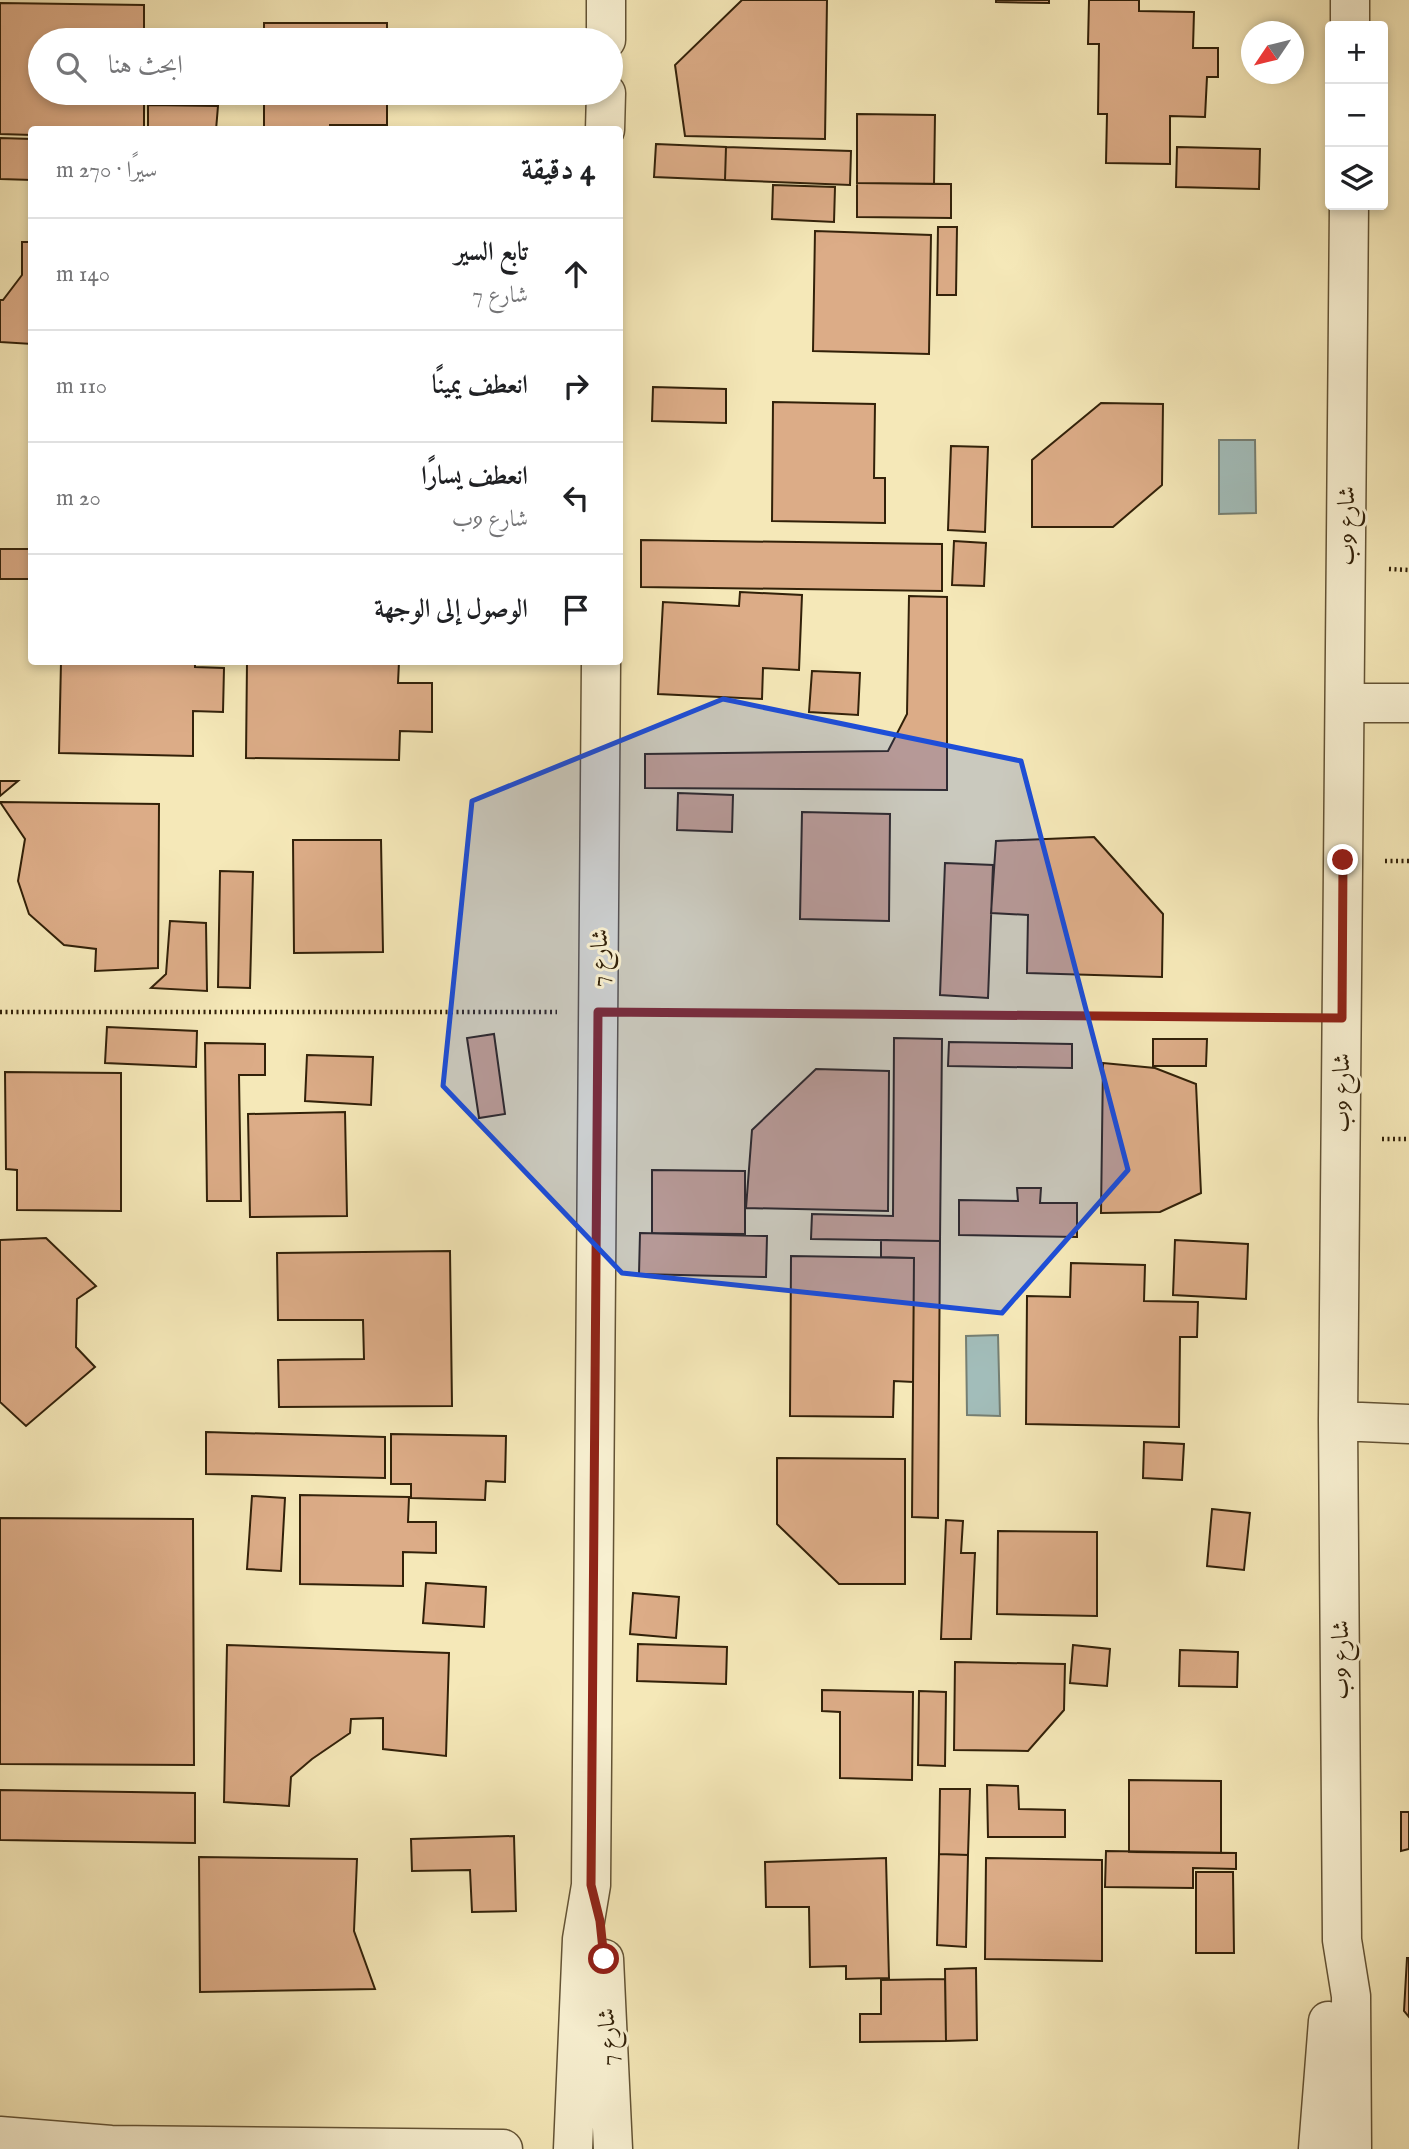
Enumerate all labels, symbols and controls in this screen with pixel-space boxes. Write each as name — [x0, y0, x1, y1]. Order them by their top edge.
north arrow — [1241, 21, 1304, 84]
map controls — [1325, 21, 1388, 210]
button: + — [1325, 21, 1388, 84]
search box — [28, 28, 623, 105]
icon: search — [52, 48, 90, 86]
text: ابحث هنا — [108, 49, 183, 82]
button: − — [1325, 84, 1388, 147]
button: layers — [1325, 147, 1388, 210]
text: 4 دقيقة — [521, 152, 595, 190]
text: سيرًا · 270 m — [56, 156, 157, 185]
text: تابع السير — [454, 236, 528, 269]
icon: ahead — [557, 255, 595, 293]
text: 140 m — [56, 260, 110, 289]
text: شارع 7 — [472, 281, 528, 310]
icon: right — [557, 367, 595, 405]
text: انعطف يمينًا — [432, 369, 528, 402]
text: 110 m — [56, 372, 107, 401]
text: انعطف يسارًا — [421, 460, 528, 493]
icon: left — [557, 479, 595, 517]
text: 20 m — [56, 484, 101, 513]
street label: شارع 9ب — [1332, 486, 1366, 566]
text: شارع 9ب — [452, 505, 528, 534]
icon: arrive — [557, 591, 595, 629]
text: الوصول إلى الوجهة — [374, 593, 528, 626]
route end — [1327, 844, 1358, 875]
street label: شارع 7 — [585, 929, 619, 987]
street label: شارع 9ب — [1327, 1053, 1361, 1133]
street label: شارع 9ب — [1326, 1620, 1360, 1700]
route start — [588, 1943, 619, 1974]
street label: شارع 7 — [591, 2007, 628, 2067]

